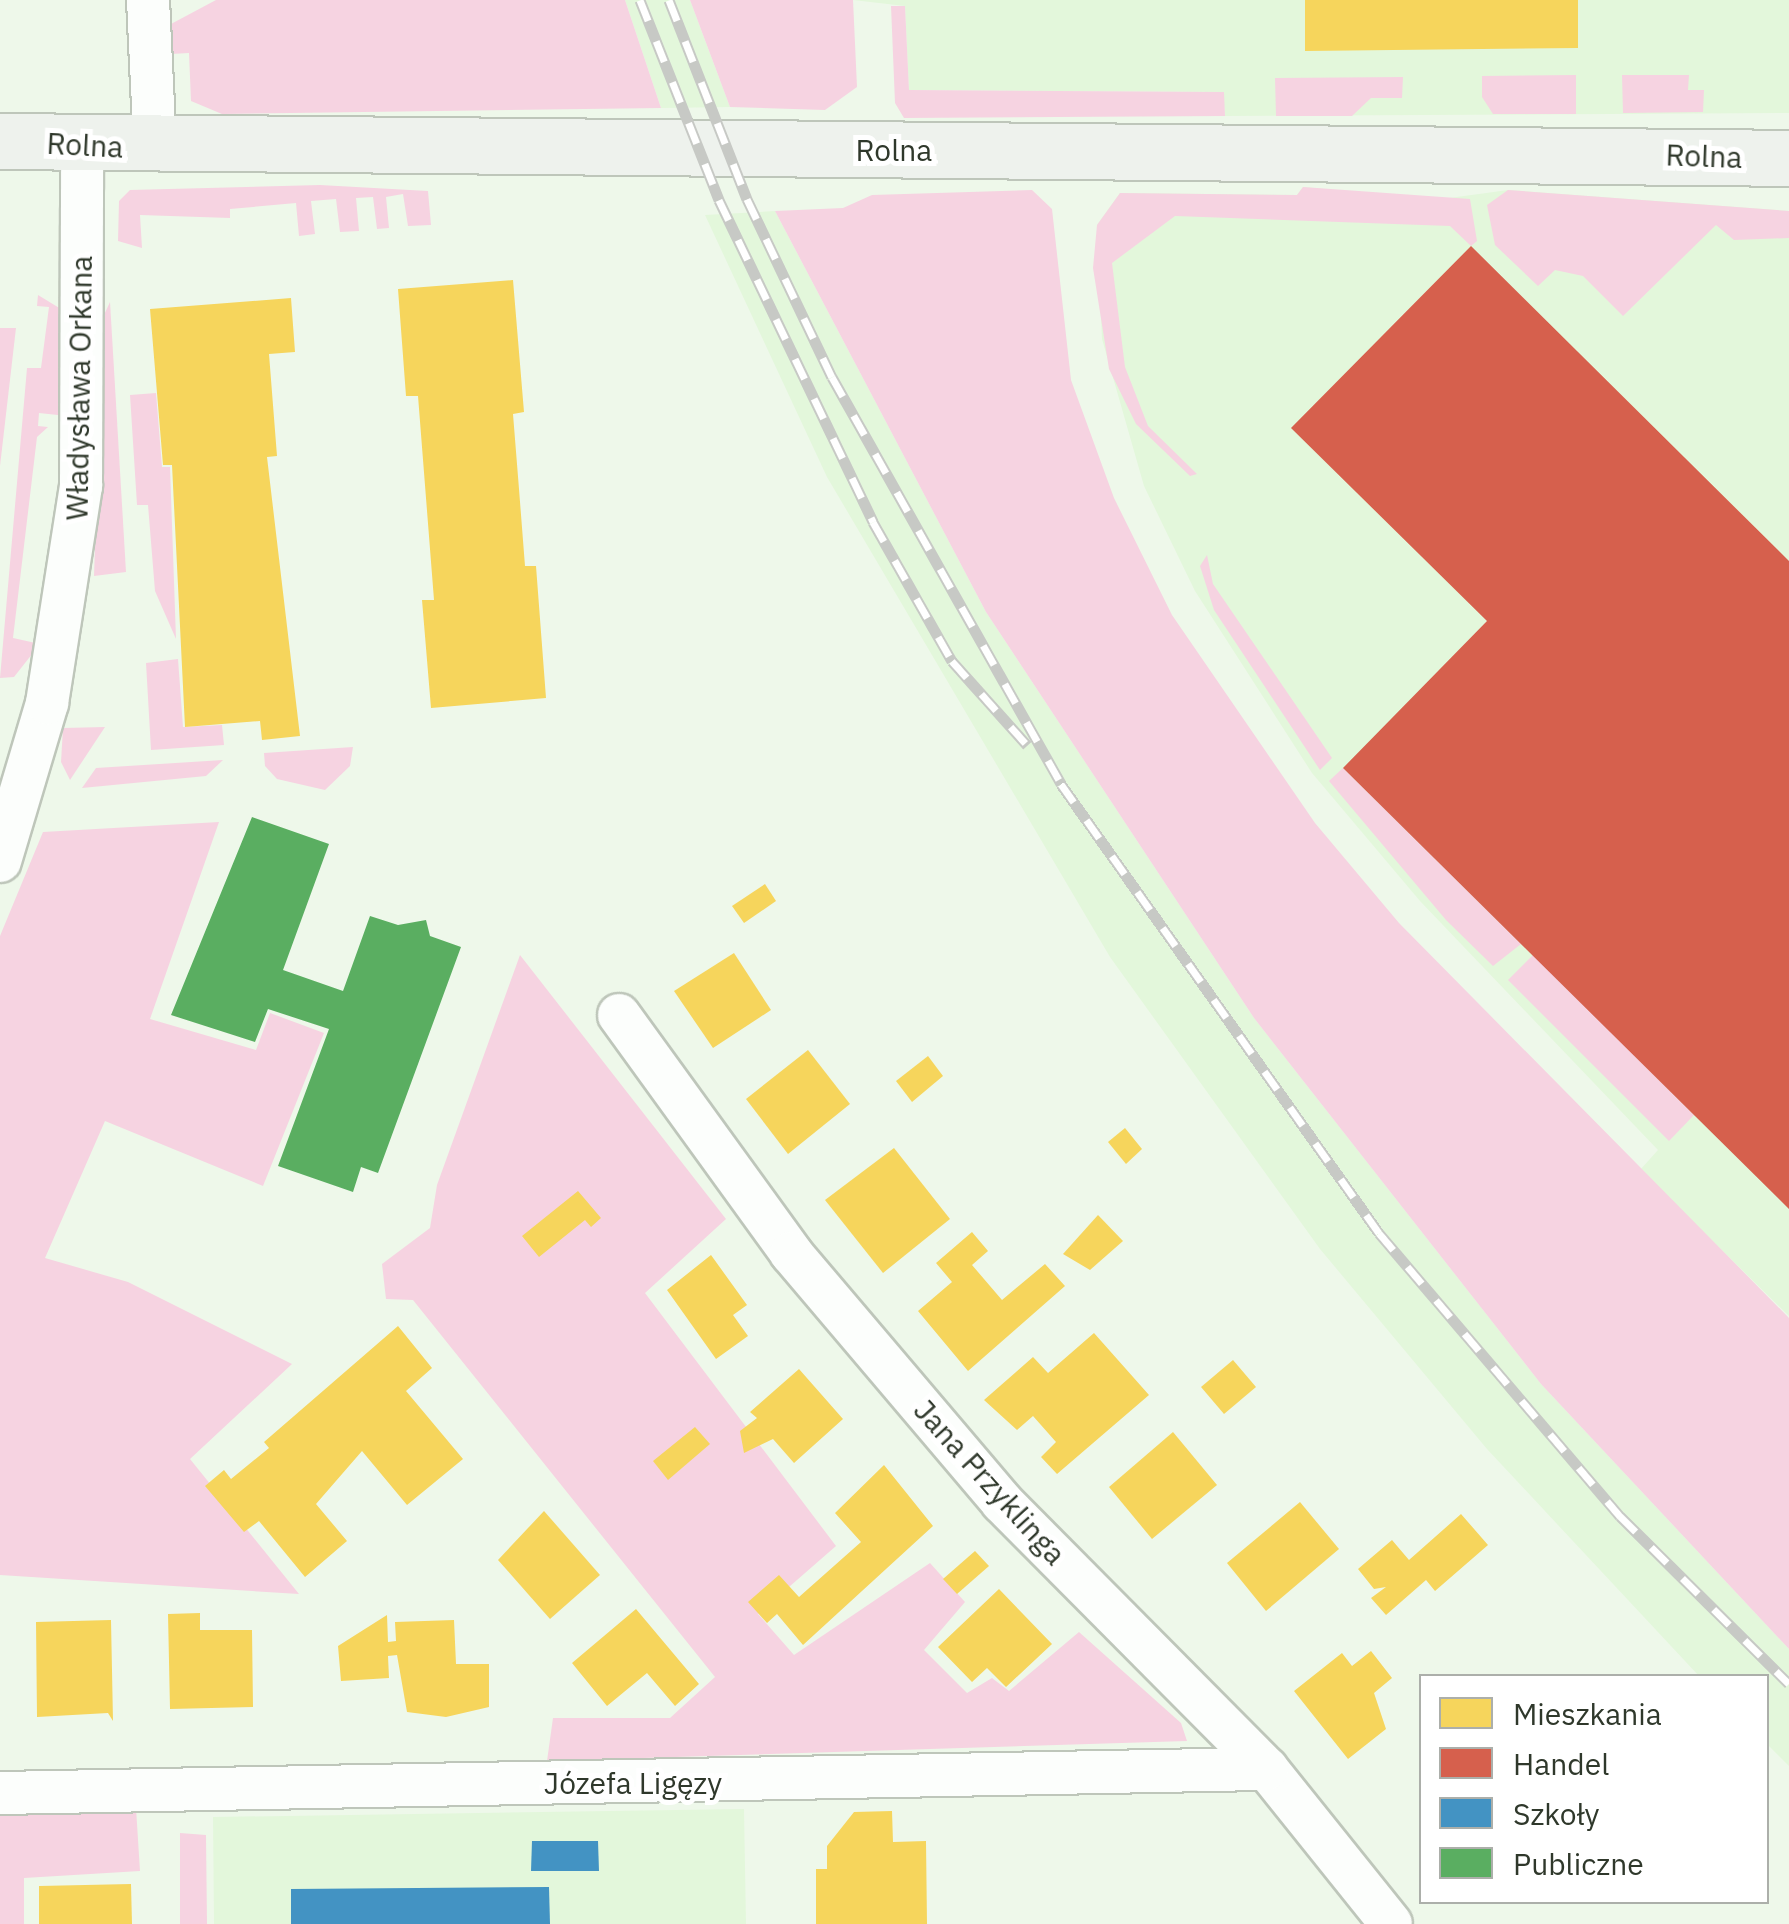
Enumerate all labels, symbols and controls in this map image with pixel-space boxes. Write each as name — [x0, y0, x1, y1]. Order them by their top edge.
street label: Rolna — [46, 125, 124, 165]
street label: Rolna — [856, 132, 932, 168]
street label: Rolna — [1665, 137, 1743, 175]
street label: Władysława Orkana — [59, 255, 99, 521]
street label: Jana Przyklinga — [907, 1392, 1073, 1572]
legend — [1419, 1674, 1769, 1904]
text: Mieszkania — [1513, 1694, 1662, 1733]
text: Handel — [1513, 1744, 1609, 1783]
street label: Józefa Ligęzy — [544, 1765, 722, 1801]
text: Szkoły — [1513, 1794, 1599, 1833]
text: Publiczne — [1513, 1844, 1644, 1883]

